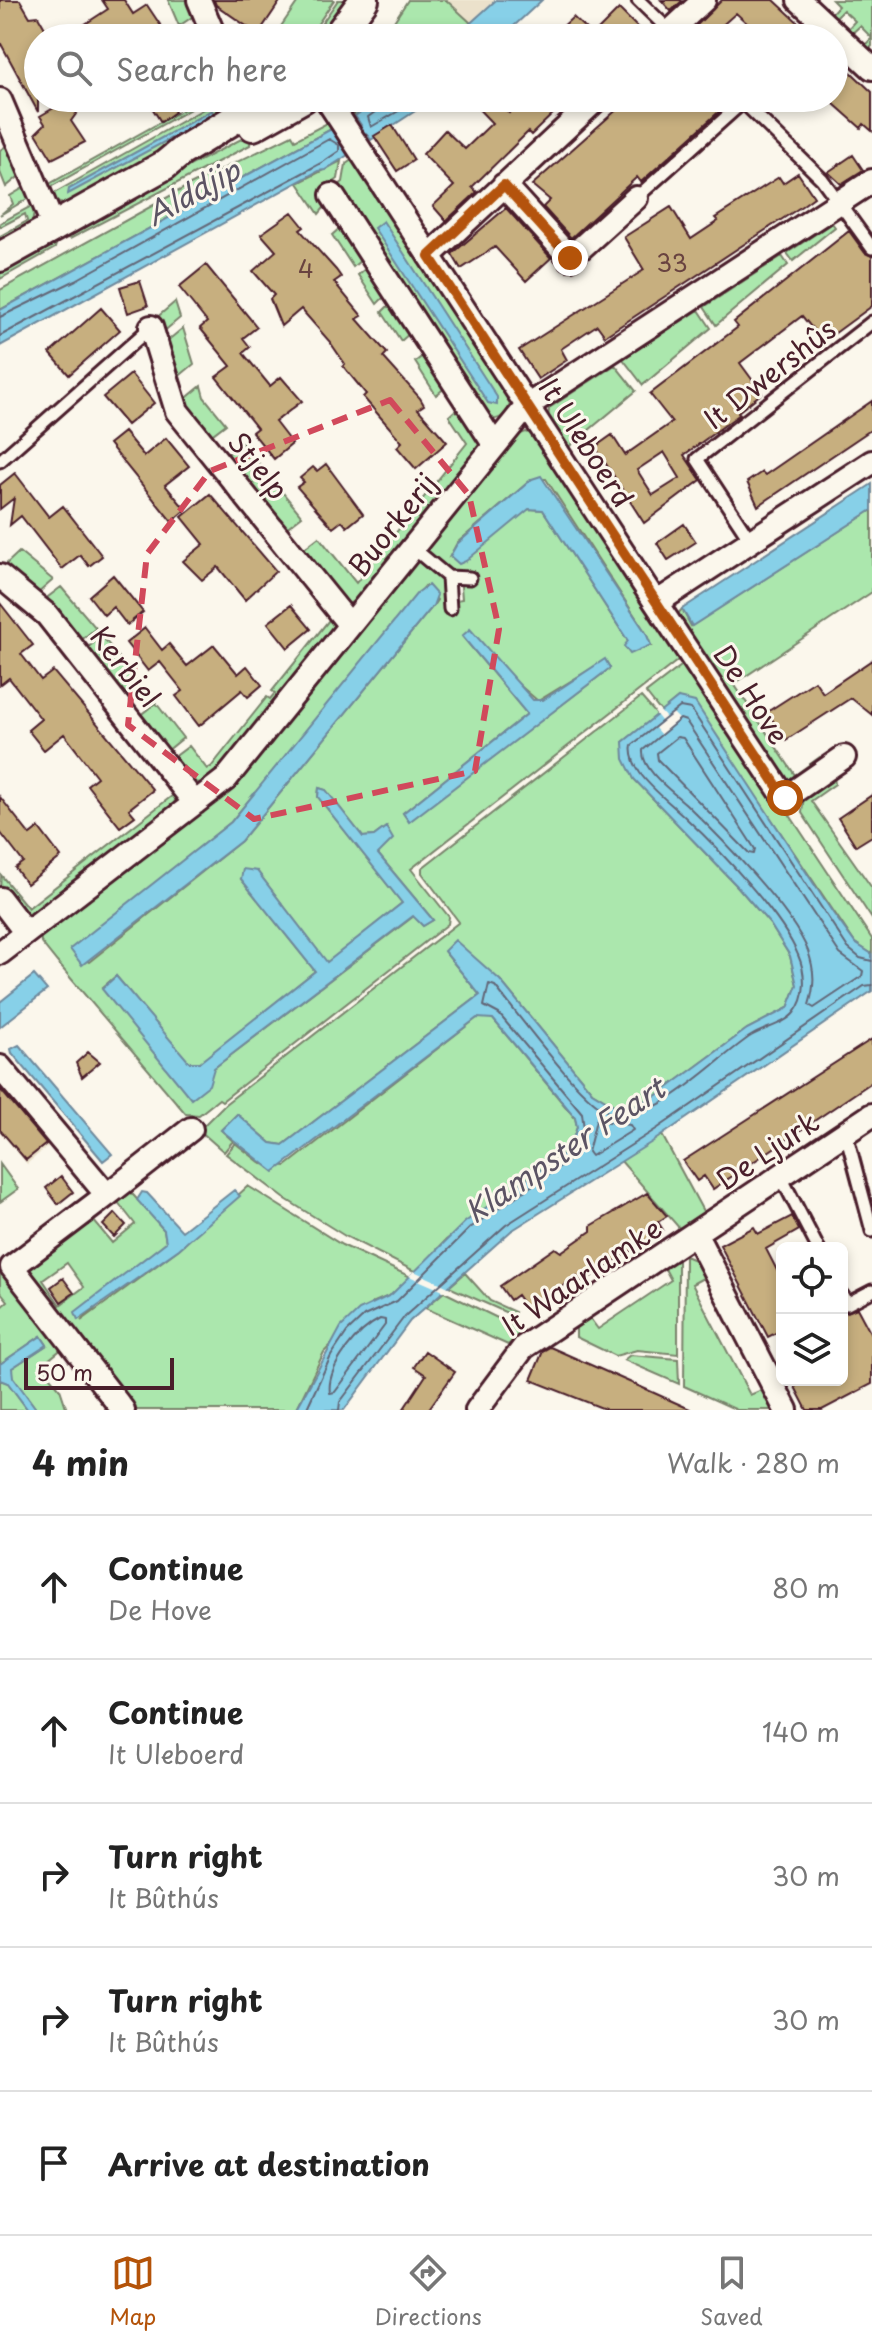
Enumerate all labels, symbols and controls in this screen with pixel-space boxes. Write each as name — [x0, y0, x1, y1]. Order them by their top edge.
search box — [24, 24, 848, 112]
icon: search — [52, 46, 96, 90]
text: Search here — [116, 46, 288, 91]
water label: Alddjip — [136, 146, 249, 235]
route end — [552, 240, 588, 276]
house number: 33 — [656, 244, 688, 280]
house number: 4 — [298, 250, 314, 286]
street label: It Dwershûs — [694, 307, 844, 439]
street label: It Uleboerd — [529, 369, 645, 515]
street label: Stjelp — [218, 422, 300, 508]
street label: Buorkerij — [337, 463, 447, 585]
street label: Kerbiel — [81, 616, 171, 716]
street label: De Hove — [704, 635, 800, 753]
route start — [767, 780, 803, 816]
water label: Klampster Feart — [455, 1063, 676, 1233]
street label: De Ljurk — [707, 1100, 827, 1200]
street label: It Waarlamke — [492, 1206, 670, 1346]
map controls — [776, 1242, 848, 1386]
button: locate — [776, 1242, 848, 1314]
button: layers — [776, 1314, 848, 1386]
scale bar — [24, 1354, 174, 1390]
text: 50 m — [36, 1355, 93, 1388]
text: 4 min — [32, 1436, 129, 1488]
text: Walk · 280 m — [667, 1443, 840, 1482]
text: Continue — [108, 1545, 243, 1590]
icon: ahead — [32, 1565, 76, 1609]
text: 80 m — [772, 1568, 840, 1607]
text: De Hove — [108, 1590, 212, 1629]
text: Continue — [108, 1689, 243, 1734]
icon: ahead — [32, 1709, 76, 1753]
text: 140 m — [762, 1712, 840, 1751]
text: It Uleboerd — [108, 1734, 245, 1773]
text: Turn right — [108, 1833, 263, 1878]
icon: right — [32, 1853, 76, 1897]
text: 30 m — [772, 1856, 840, 1895]
text: It Bûthús — [108, 1878, 219, 1917]
text: Turn right — [108, 1977, 263, 2022]
icon: right — [32, 1997, 76, 2041]
text: 30 m — [772, 2000, 840, 2039]
text: It Bûthús — [108, 2022, 219, 2061]
icon: arrive — [32, 2141, 76, 2185]
text: Arrive at destination — [108, 2141, 430, 2186]
tab: Map — [109, 2251, 156, 2332]
tab: Directions — [375, 2251, 482, 2332]
tab: Saved — [700, 2251, 763, 2332]

